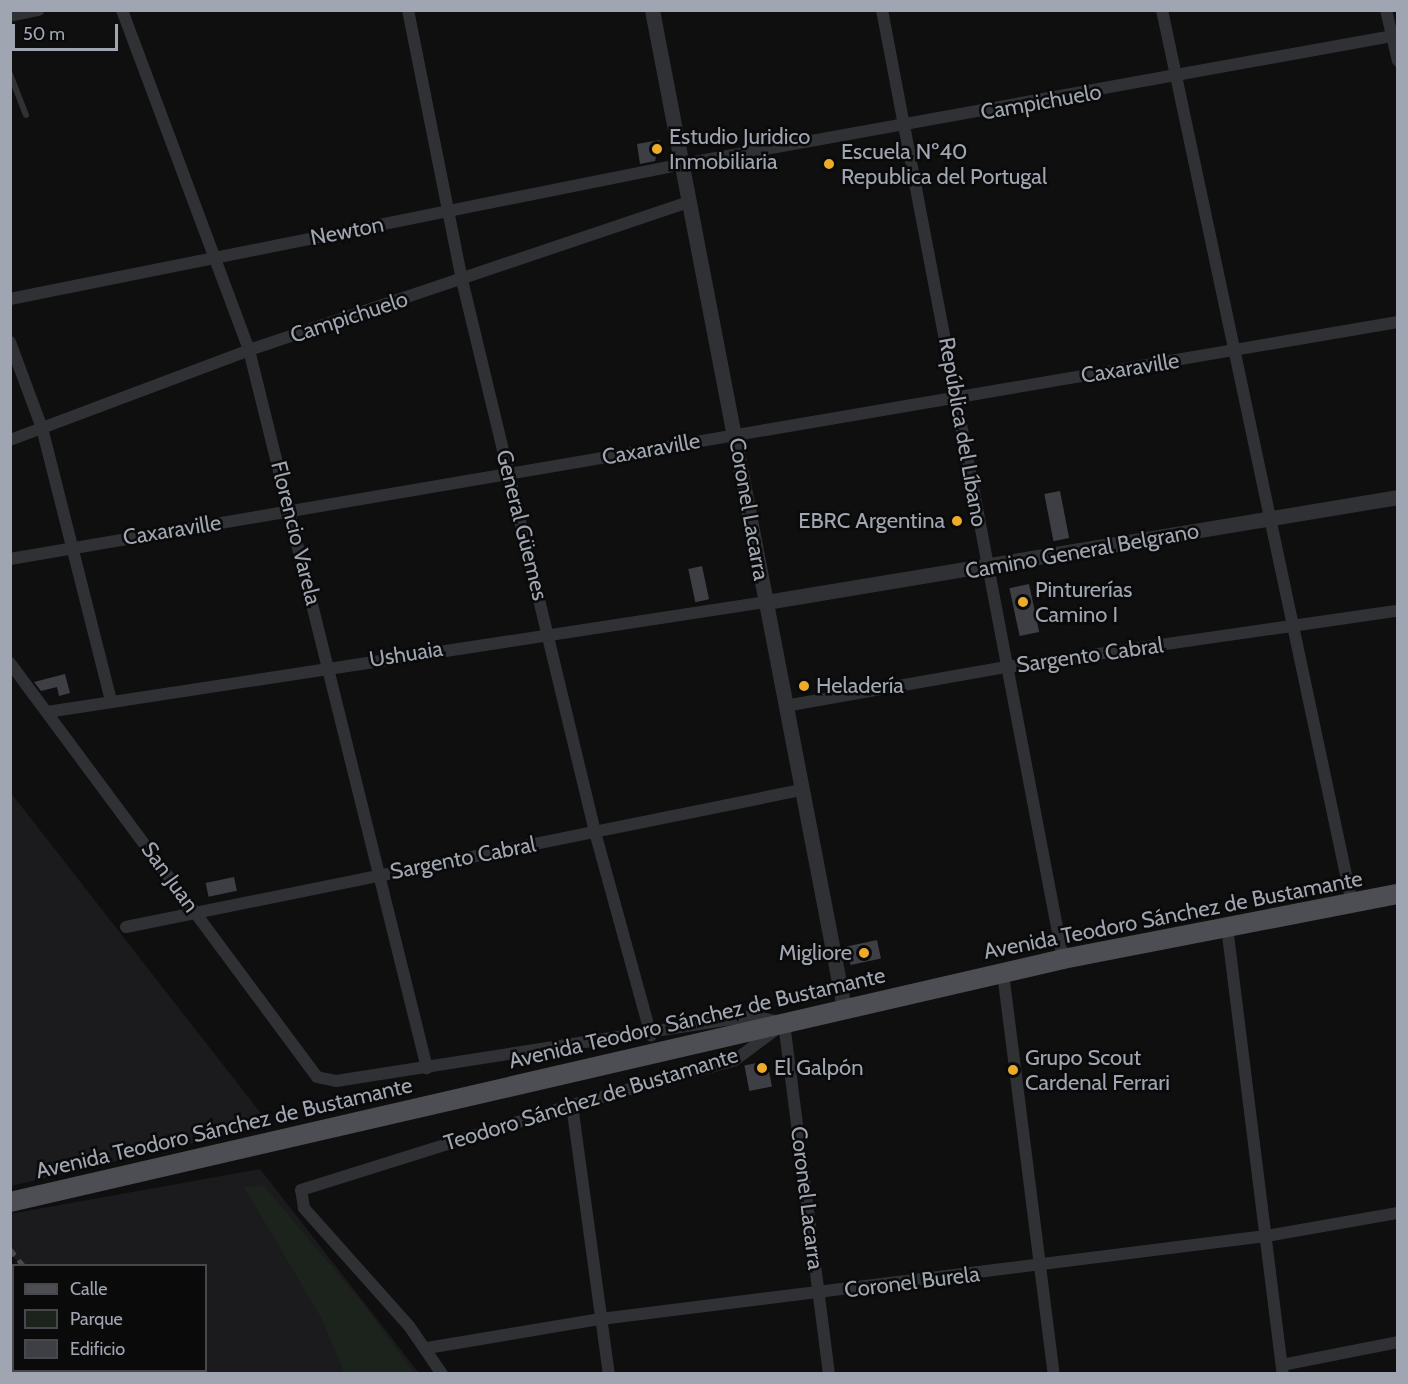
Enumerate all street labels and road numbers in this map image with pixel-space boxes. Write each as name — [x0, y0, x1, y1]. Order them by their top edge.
street label: Campichuelo — [979, 78, 1103, 126]
street label: Newton — [308, 211, 386, 251]
street label: Campichuelo — [287, 286, 411, 348]
street label: República del Líbano — [933, 335, 993, 529]
street label: Caxaraville — [1079, 347, 1181, 389]
street label: Caxaraville — [600, 427, 702, 471]
street label: Coronel Lacarra — [723, 436, 775, 582]
street label: General Güemes — [491, 447, 553, 603]
street label: Florencio Varela — [265, 458, 327, 608]
street label: Caxaraville — [121, 509, 223, 551]
street label: Camino General Belgrano — [963, 517, 1201, 585]
street label: Sargento Cabral — [1015, 632, 1165, 678]
street label: Ushuaia — [367, 635, 445, 673]
street label: Sargento Cabral — [388, 831, 538, 885]
street label: San Juan — [136, 837, 204, 917]
street label: Avenida Teodoro Sánchez de Bustamante — [981, 865, 1365, 965]
street label: Avenida Teodoro Sánchez de Bustamante — [506, 962, 888, 1074]
street label: Teodoro Sánchez de Bustamante — [441, 1042, 741, 1156]
street label: Avenida Teodoro Sánchez de Bustamante — [33, 1072, 415, 1184]
street label: Coronel Lacarra — [785, 1125, 829, 1271]
street label: Coronel Burela — [843, 1261, 981, 1303]

